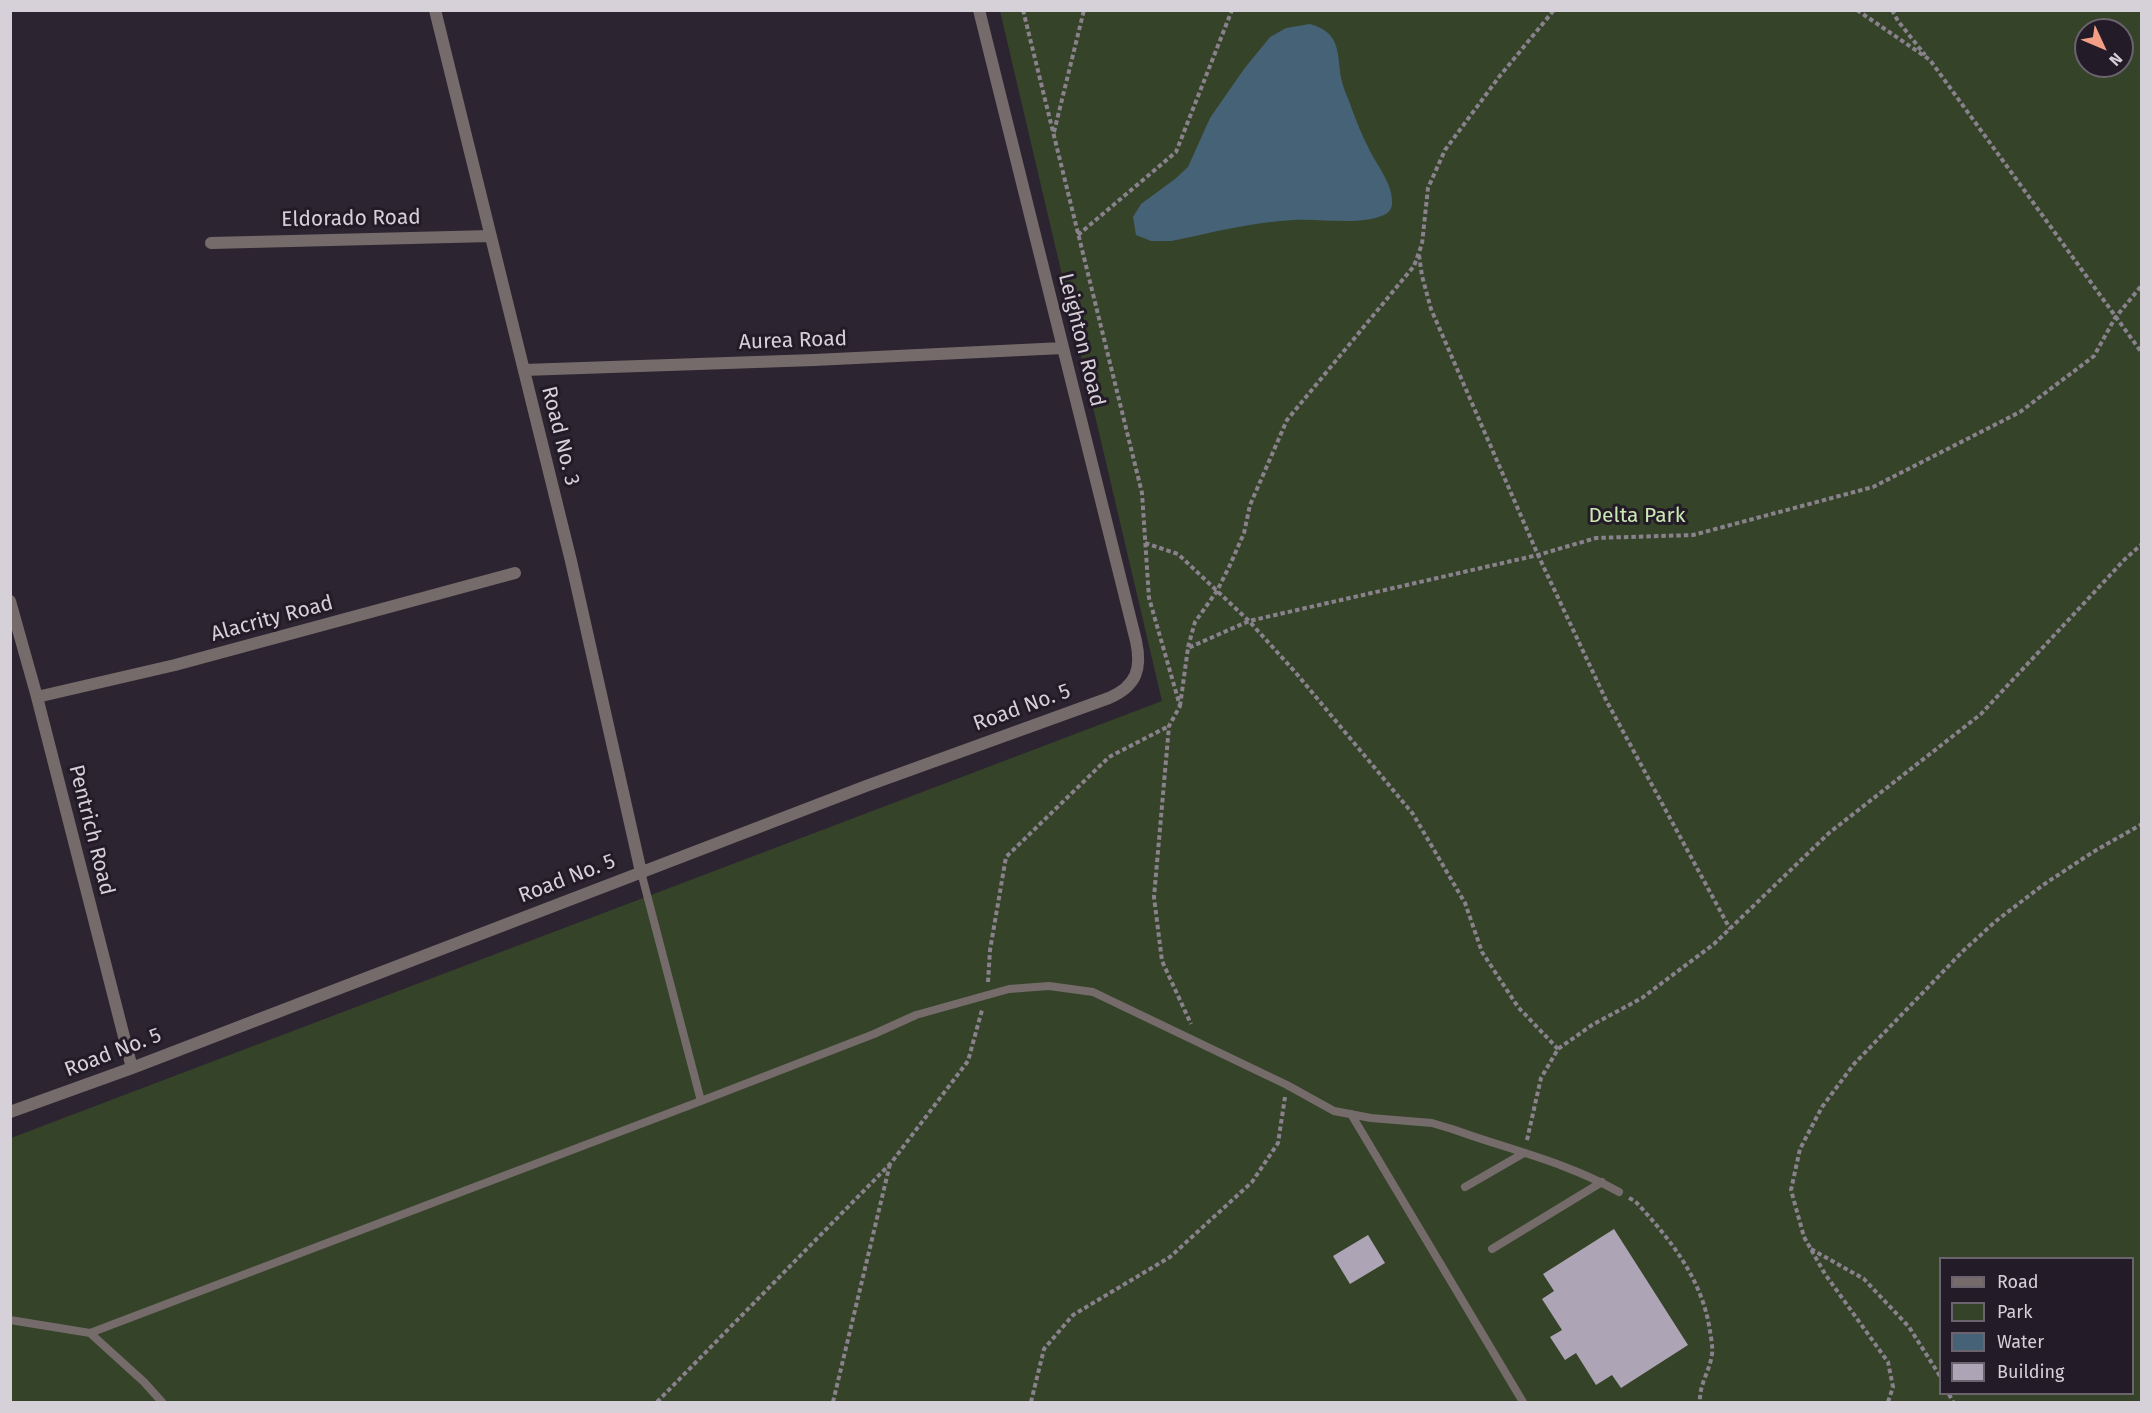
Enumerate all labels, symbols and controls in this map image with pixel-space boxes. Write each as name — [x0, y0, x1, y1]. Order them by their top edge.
north arrow — [2074, 18, 2134, 78]
text: N — [2105, 49, 2126, 70]
street label: Eldorado Road — [281, 205, 421, 233]
street label: Leighton Road — [1052, 271, 1110, 409]
street label: Aurea Road — [738, 327, 848, 355]
street label: Road No. 3 — [536, 384, 584, 488]
park label: Delta Park — [1589, 503, 1685, 529]
street label: Alacrity Road — [208, 591, 336, 647]
street label: Road No. 5 — [970, 679, 1074, 737]
street label: Pentrich Road — [63, 762, 119, 898]
street label: Road No. 5 — [515, 849, 619, 909]
street label: Road No. 5 — [61, 1023, 165, 1083]
legend — [1939, 1257, 2134, 1395]
text: Road — [1997, 1271, 2039, 1293]
text: Park — [1997, 1301, 2032, 1323]
text: Water — [1997, 1331, 2044, 1353]
text: Building — [1997, 1361, 2064, 1383]

